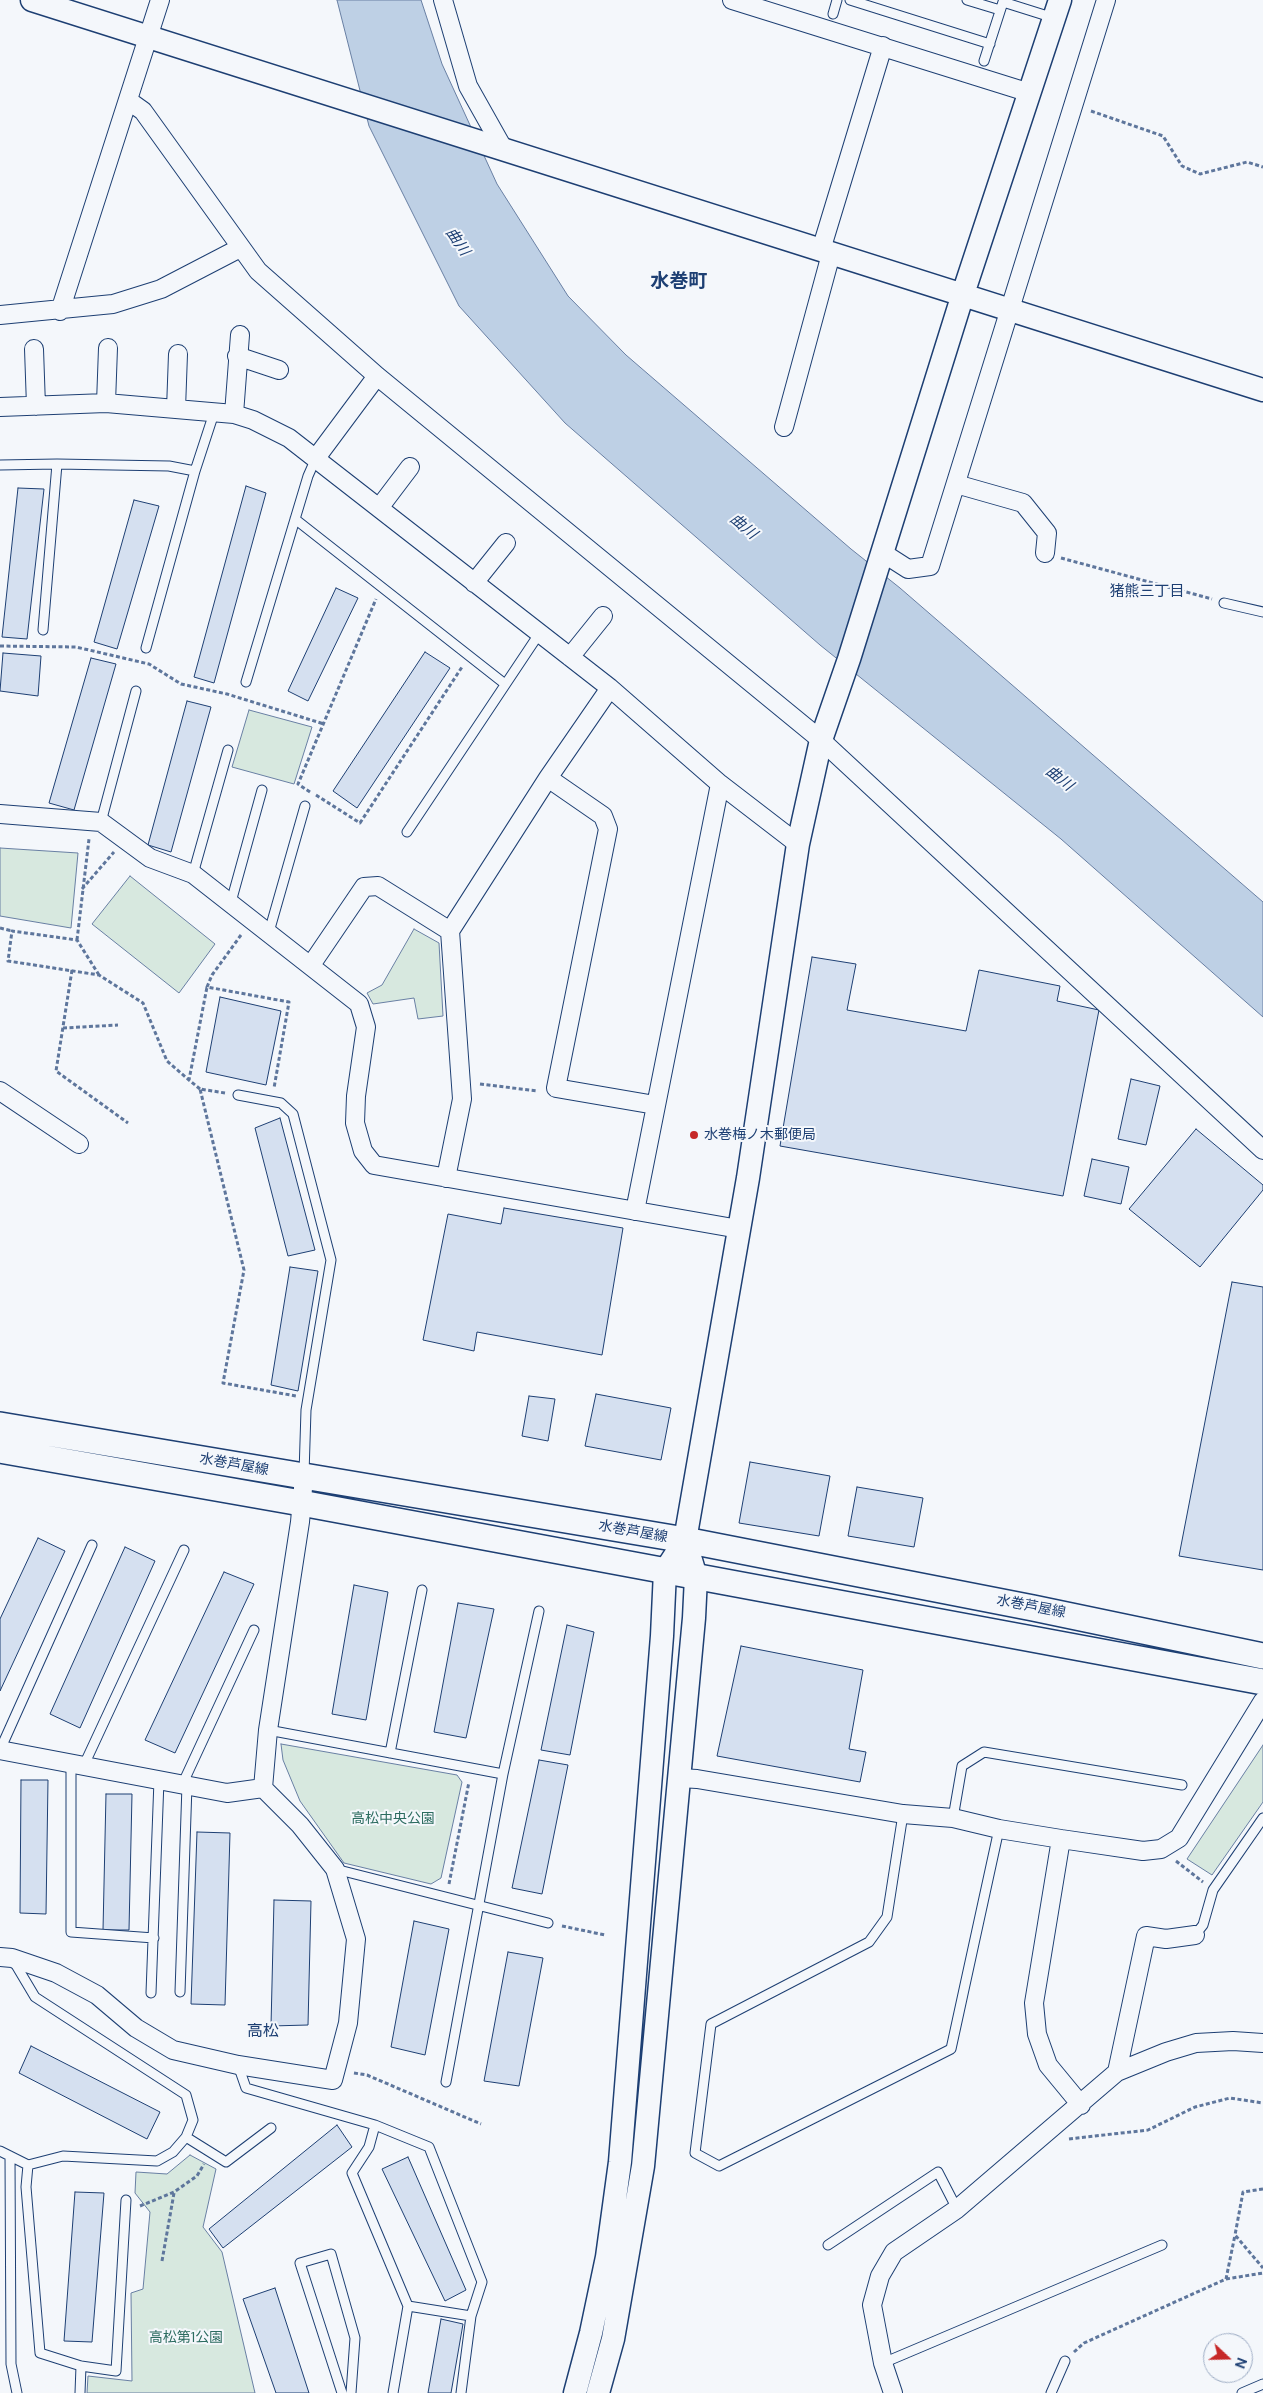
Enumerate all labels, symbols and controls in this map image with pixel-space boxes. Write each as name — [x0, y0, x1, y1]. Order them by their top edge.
water label: 曲川 — [441, 225, 473, 259]
district label: 水巻町 — [651, 271, 707, 293]
water label: 曲川 — [726, 510, 760, 544]
district label: 猪熊三丁目 — [1110, 583, 1184, 601]
water label: 曲川 — [1042, 763, 1076, 795]
place label: 水巻梅ノ木郵便局 — [704, 1127, 816, 1143]
marker: 水巻梅ノ木郵便局 — [688, 1129, 700, 1141]
street label: 水巻芦屋線 — [198, 1451, 270, 1479]
street label: 水巻芦屋線 — [597, 1518, 669, 1546]
street label: 水巻芦屋線 — [995, 1592, 1067, 1622]
park label: 高松中央公園 — [351, 1811, 435, 1827]
district label: 高松 — [247, 2022, 279, 2042]
park label: 高松第1公園 — [149, 2330, 223, 2346]
north arrow — [1203, 2333, 1253, 2383]
text: N — [1231, 2355, 1251, 2371]

